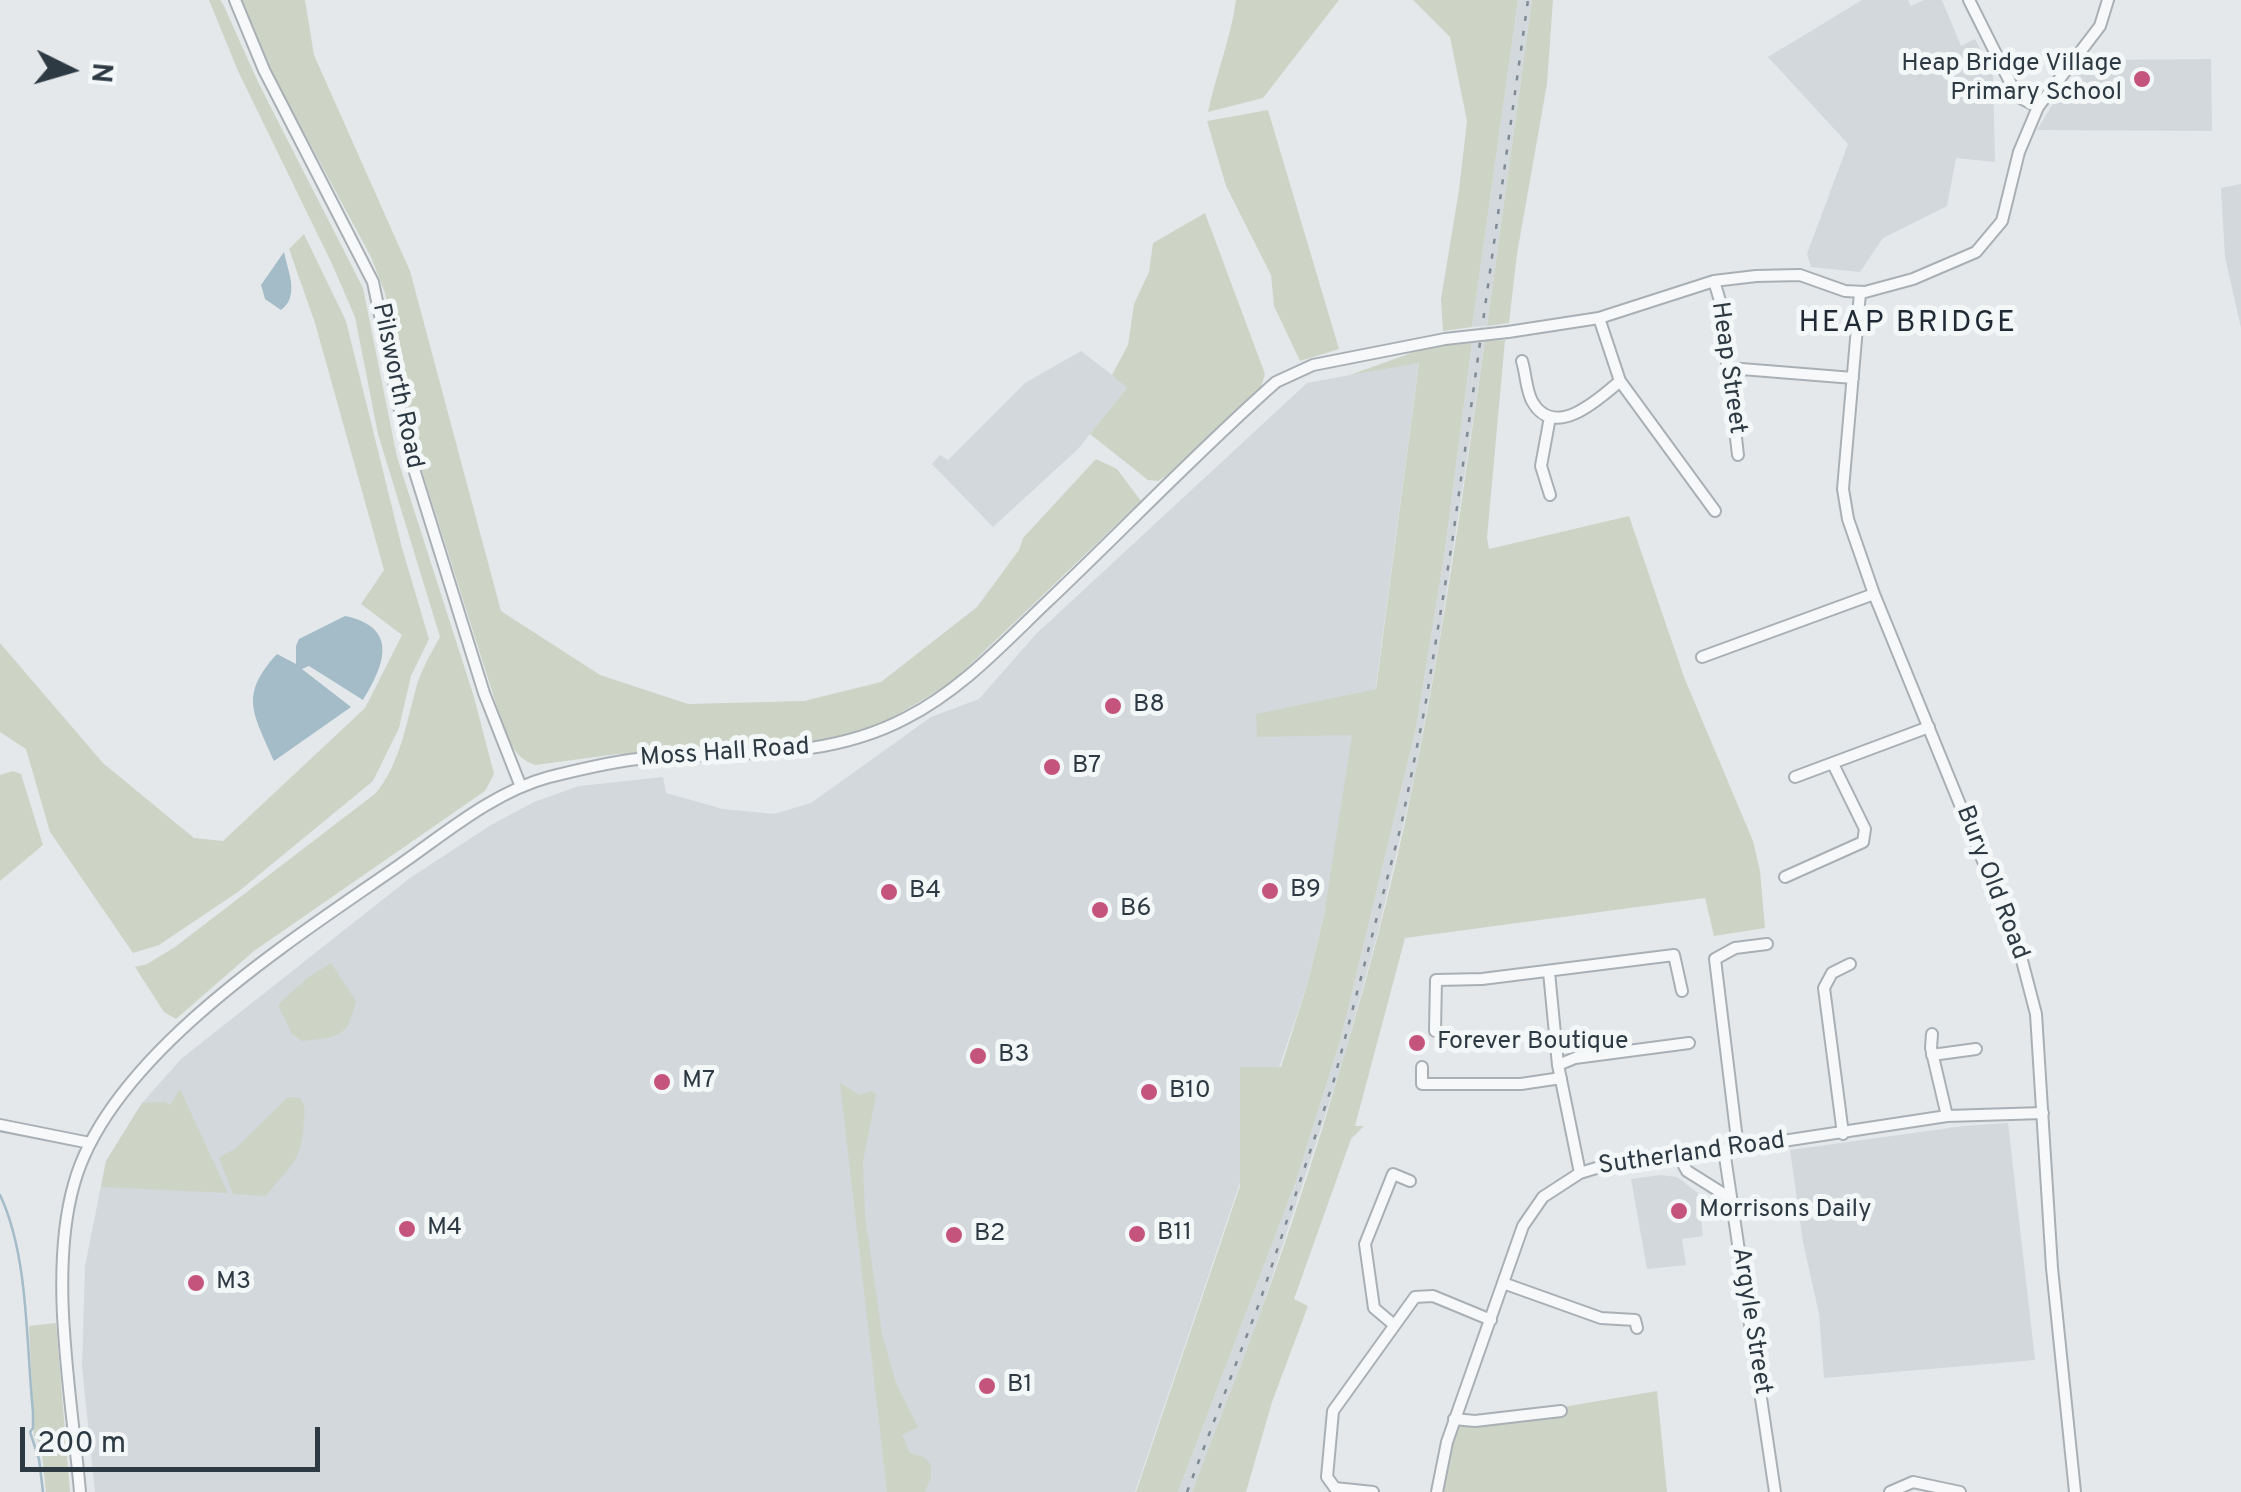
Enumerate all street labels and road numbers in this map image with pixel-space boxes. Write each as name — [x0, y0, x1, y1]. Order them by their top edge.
street label: Pilsworth Road — [364, 300, 428, 472]
street label: Heap Street — [1703, 300, 1751, 436]
street label: Moss Hall Road — [639, 733, 811, 775]
street label: Bury Old Road — [1948, 802, 2034, 964]
street label: Sutherland Road — [1597, 1127, 1787, 1183]
street label: Argyle Street — [1724, 1245, 1776, 1397]

